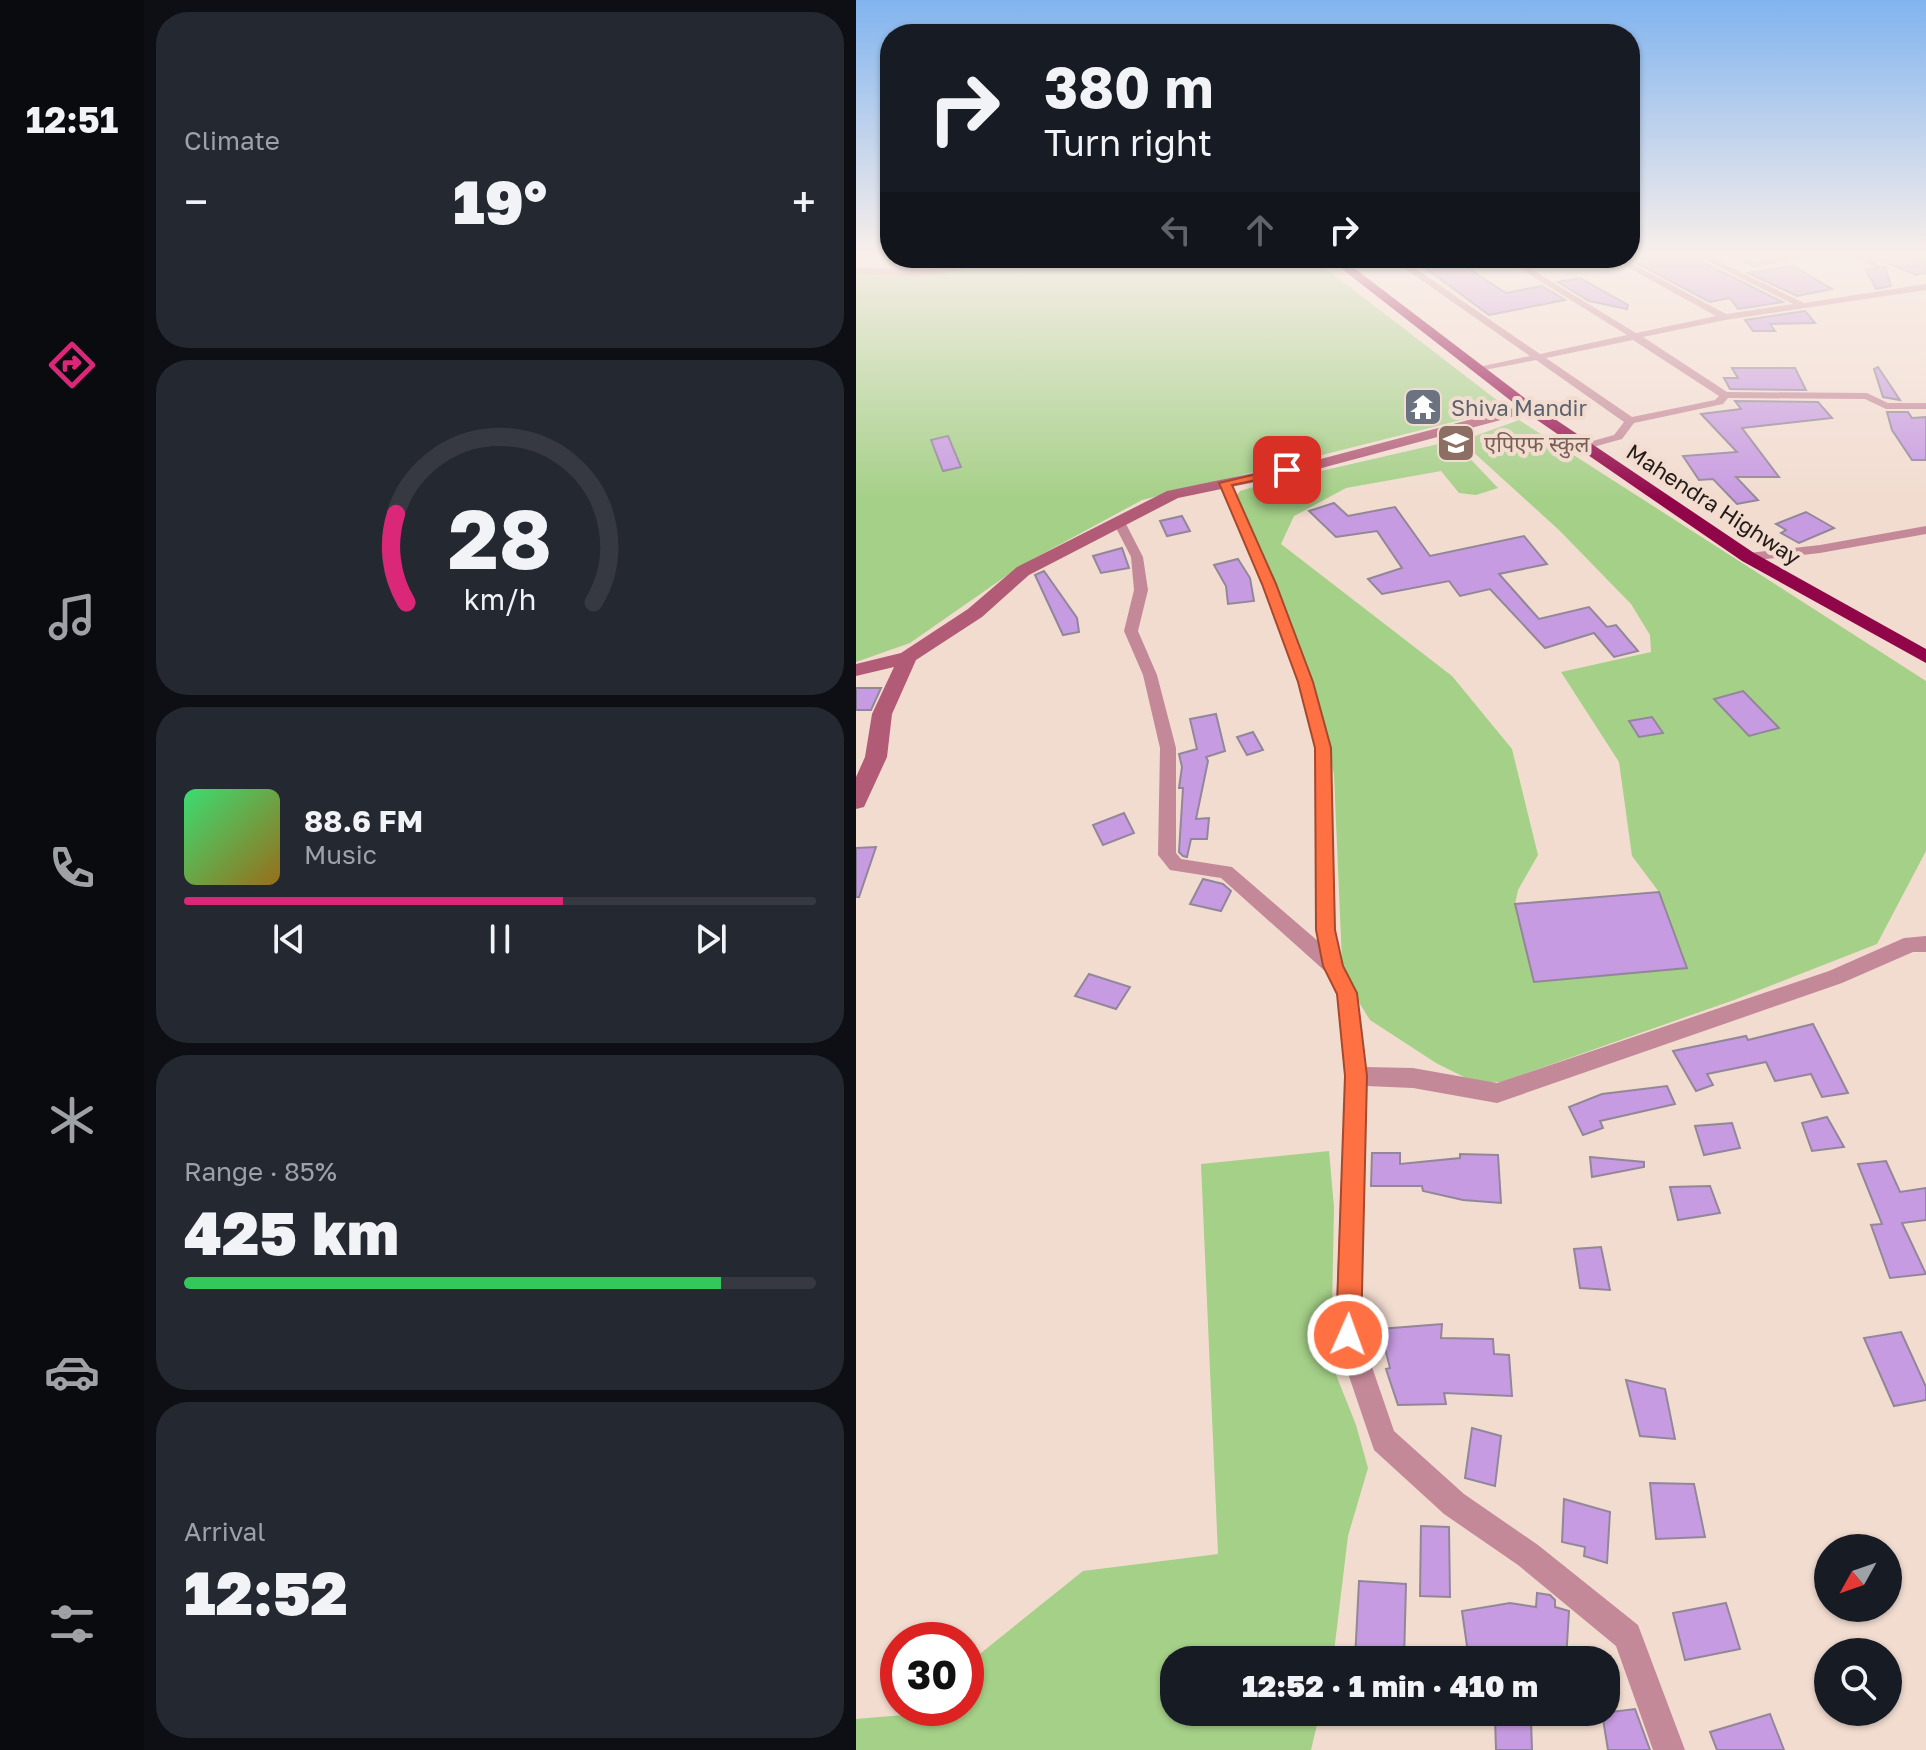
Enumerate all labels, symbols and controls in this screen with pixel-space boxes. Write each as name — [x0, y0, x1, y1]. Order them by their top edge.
text: 380 m — [1044, 53, 1213, 120]
icon: right — [912, 56, 1016, 160]
text: 12:51 — [26, 98, 118, 141]
text: Turn right — [1044, 121, 1212, 164]
text: Climate — [184, 125, 280, 156]
text: 19° — [453, 165, 547, 237]
text: − — [184, 175, 208, 228]
text: + — [792, 175, 816, 228]
icon: left — [1154, 208, 1198, 252]
icon: ahead — [1238, 208, 1282, 252]
icon: right — [1322, 208, 1366, 252]
icon: directions — [44, 337, 100, 393]
temple icon: Shiva Mandir — [1402, 386, 1444, 428]
place label: Shiva Mandir — [1451, 394, 1587, 421]
school or university icon: एपिएफ स्कुल — [1435, 422, 1477, 464]
place label: एपिएफ स्कुल — [1484, 430, 1590, 459]
pin — [1253, 436, 1321, 504]
street label: Mahendra Highway — [1622, 438, 1806, 570]
icon: arrive — [1265, 448, 1309, 492]
text: 28 — [448, 487, 552, 587]
text: km/h — [464, 583, 536, 617]
icon: music — [44, 589, 100, 645]
text: 88.6 FM — [304, 803, 423, 839]
text: Music — [304, 839, 377, 870]
icon: phone — [44, 840, 100, 896]
icon: previous — [267, 917, 311, 961]
icon: pause — [478, 917, 522, 961]
icon: next — [689, 917, 733, 961]
icon: climate — [44, 1092, 100, 1148]
text: Range · 85% — [184, 1156, 337, 1187]
text: 425 km — [184, 1196, 399, 1268]
position arrow — [1306, 1293, 1390, 1377]
icon: car — [44, 1344, 100, 1400]
text: Arrival — [184, 1516, 265, 1547]
north arrow — [1814, 1534, 1902, 1622]
map controls — [1814, 1534, 1902, 1726]
text: 12:52 — [184, 1556, 348, 1628]
icon: filters — [44, 1596, 100, 1652]
speed limit sign: 30 — [880, 1622, 984, 1726]
button: search — [1814, 1638, 1902, 1726]
text: 12:52 · 1 min · 410 m — [1242, 1668, 1538, 1704]

